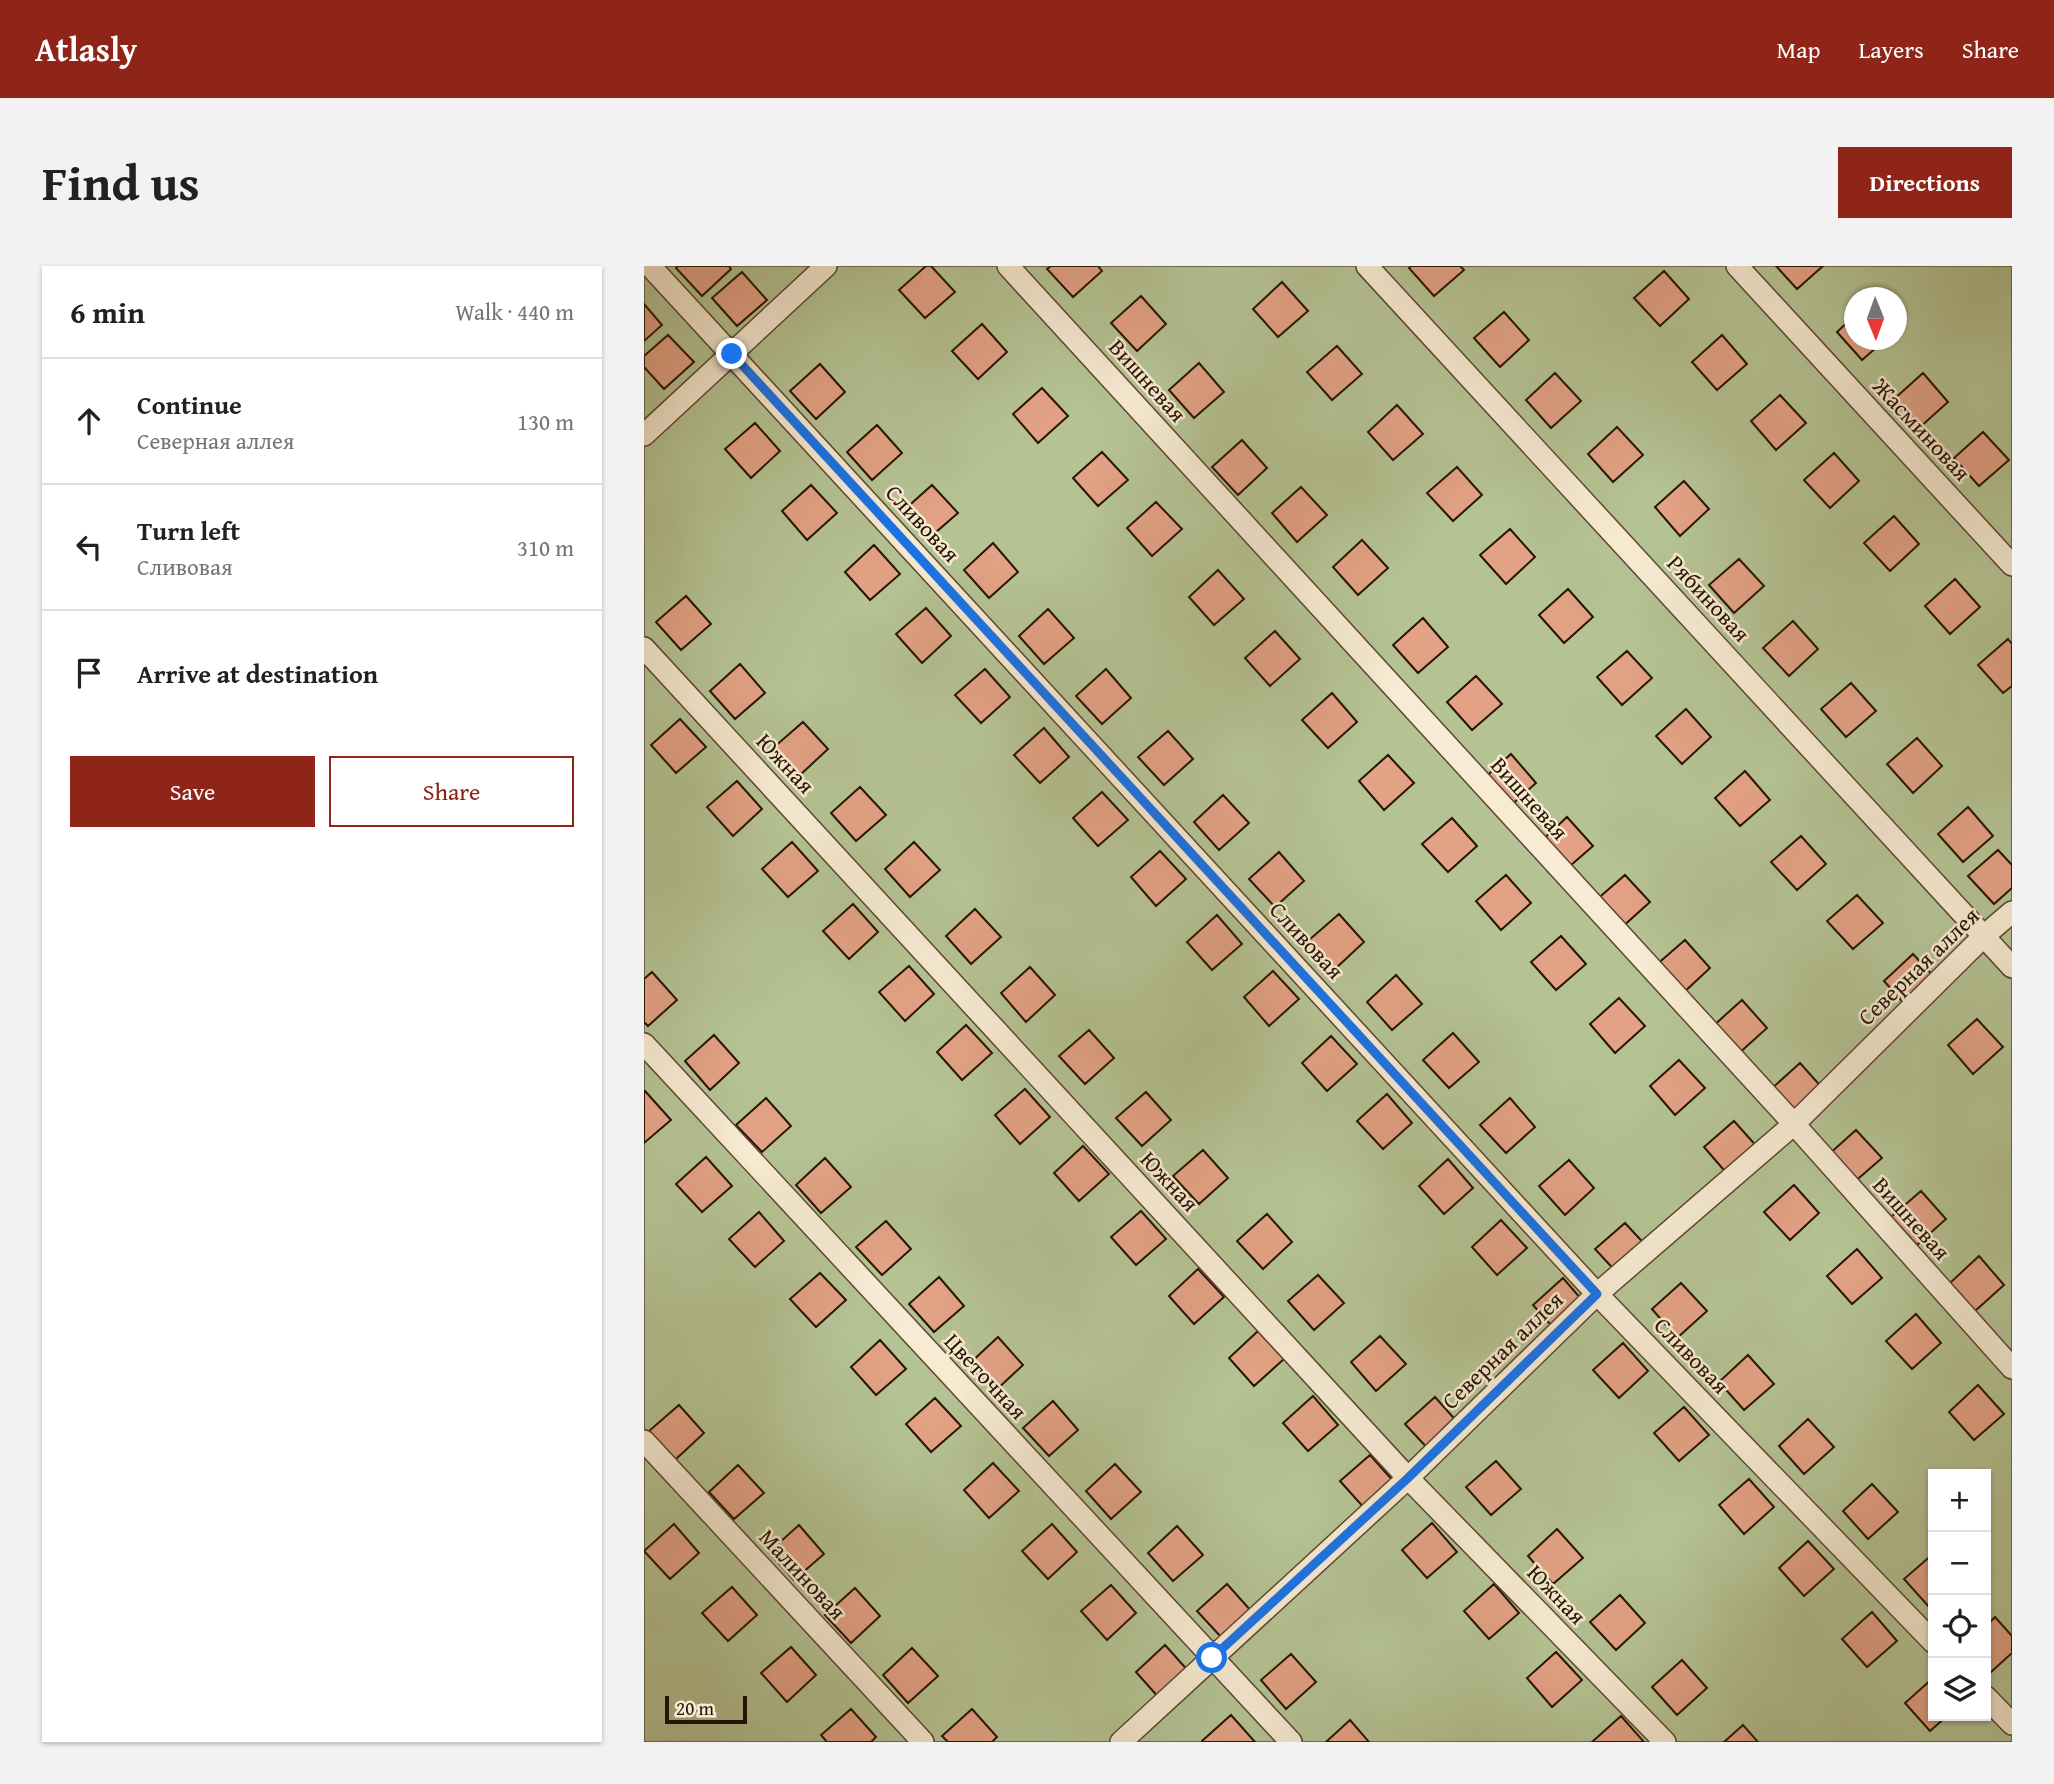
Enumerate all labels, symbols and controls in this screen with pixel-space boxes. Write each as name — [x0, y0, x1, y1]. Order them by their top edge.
text: Atlasly — [35, 25, 137, 73]
text: Map — [1777, 32, 1820, 67]
text: Layers — [1858, 32, 1924, 67]
text: Share — [1962, 32, 2019, 67]
text: Find us — [42, 146, 200, 218]
button: Directions — [1838, 147, 2012, 218]
north arrow — [1844, 287, 1907, 350]
text: 6 min — [70, 290, 145, 334]
text: Walk · 440 m — [455, 295, 574, 328]
street label: Вишневая — [1102, 331, 1195, 429]
route end — [716, 338, 747, 369]
street label: Жасминовая — [1865, 369, 1979, 488]
text: Continue — [137, 385, 242, 424]
icon: ahead — [70, 402, 108, 440]
text: 130 m — [517, 405, 574, 438]
text: Северная аллея — [137, 424, 294, 457]
street label: Сливовая — [878, 477, 968, 569]
text: Turn left — [137, 511, 240, 550]
icon: left — [70, 528, 108, 566]
text: 310 m — [517, 531, 574, 564]
street label: Рябиновая — [1660, 547, 1758, 649]
text: Сливовая — [137, 550, 233, 583]
icon: arrive — [70, 654, 108, 692]
text: Arrive at destination — [137, 654, 378, 693]
street label: Южная — [749, 725, 823, 801]
street label: Вишневая — [1484, 749, 1577, 847]
button: Save — [70, 756, 315, 827]
button: Share — [329, 756, 574, 827]
street label: Сливовая — [1262, 894, 1352, 986]
street label: Северная аллея — [1850, 899, 1986, 1033]
street label: Южная — [1133, 1143, 1207, 1219]
street label: Вишневая — [1866, 1169, 1959, 1267]
street label: Северная аллея — [1434, 1283, 1570, 1417]
street label: Сливовая — [1647, 1309, 1737, 1401]
street label: Цветочная — [937, 1325, 1035, 1427]
map controls — [1928, 1469, 1991, 1721]
button: + — [1928, 1469, 1991, 1532]
street label: Малиновая — [752, 1521, 854, 1627]
button: − — [1928, 1532, 1991, 1595]
street label: Южная — [1520, 1556, 1594, 1632]
button: locate — [1928, 1595, 1991, 1658]
route start — [1196, 1642, 1227, 1673]
button: layers — [1928, 1658, 1991, 1721]
scale bar — [665, 1693, 747, 1725]
text: 20 m — [676, 1694, 714, 1722]

